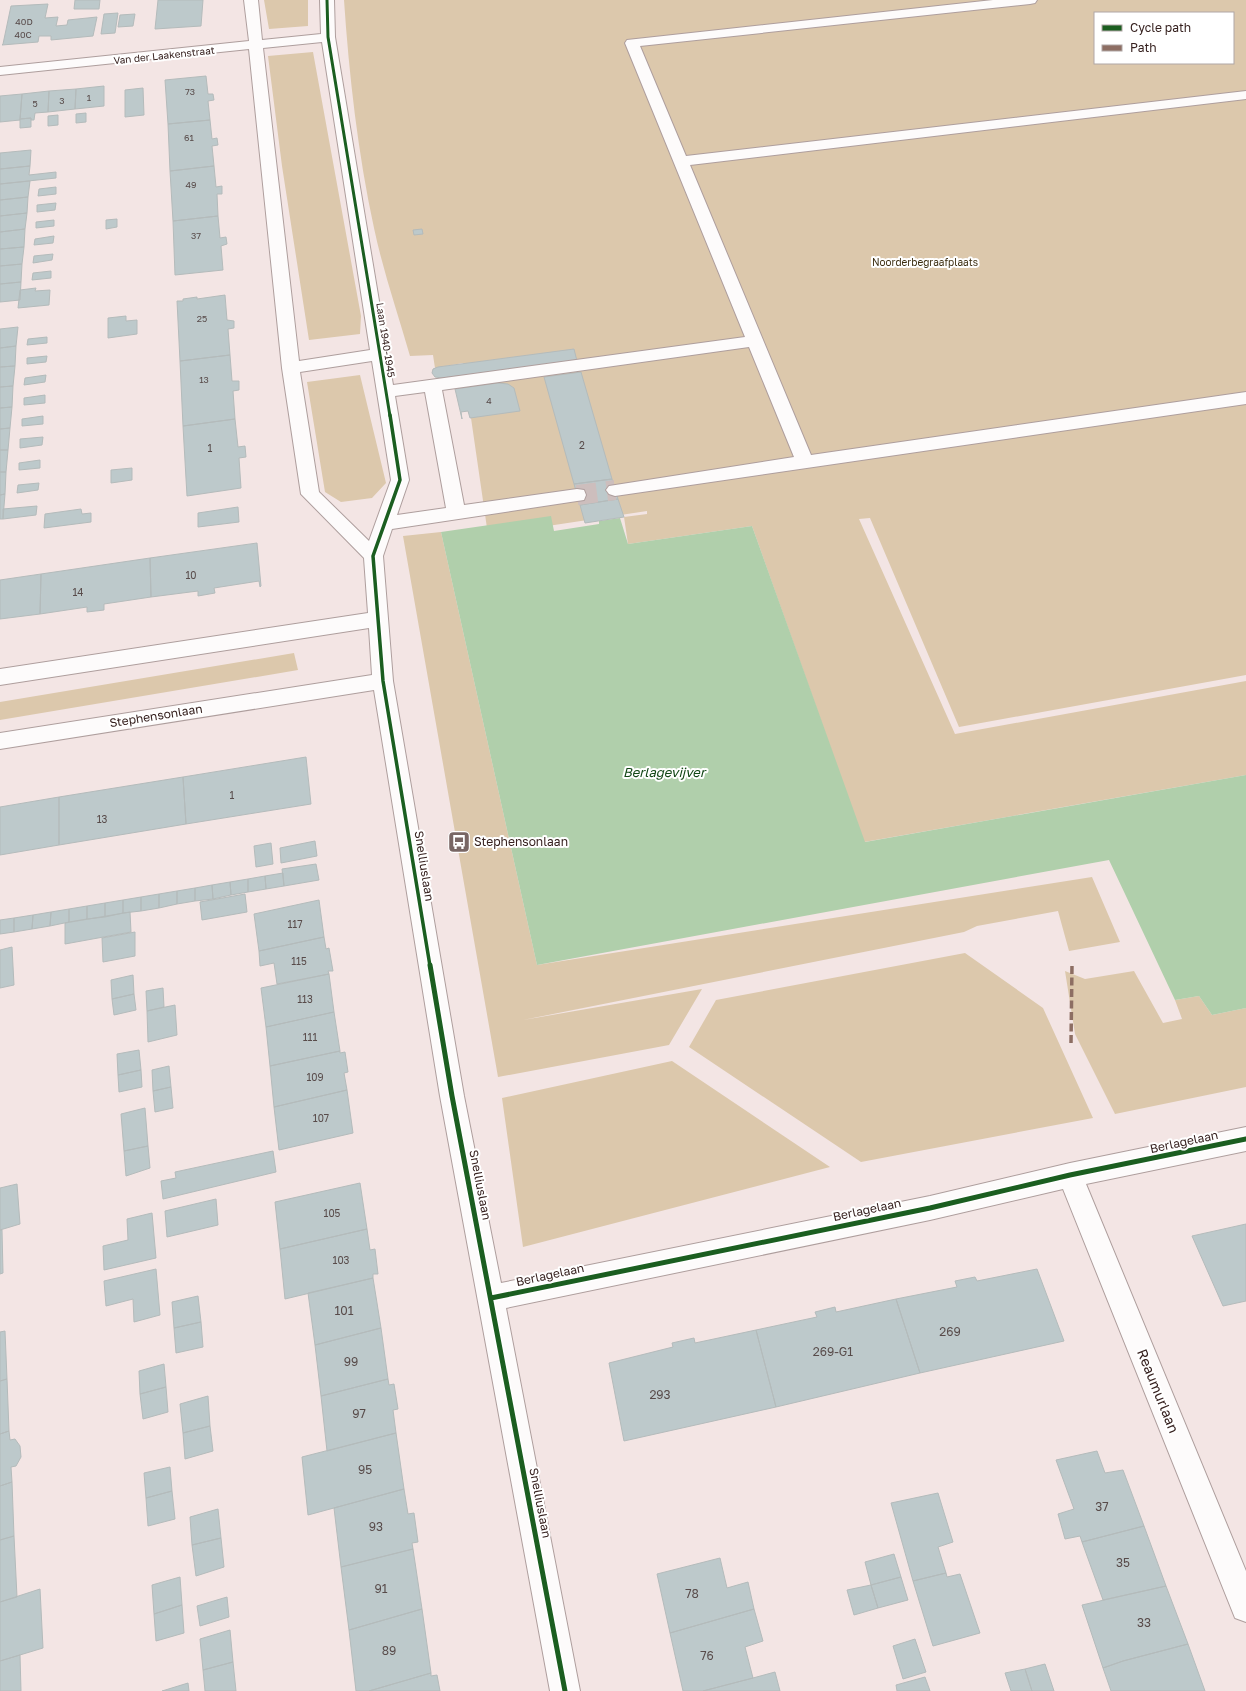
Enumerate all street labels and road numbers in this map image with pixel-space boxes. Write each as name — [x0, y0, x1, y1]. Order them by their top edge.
street label: Van der Laakenstraat — [113, 44, 215, 66]
street label: Laan 1940-1945 — [374, 302, 398, 378]
street label: Stephensonlaan — [108, 701, 204, 730]
street label: Snelliuslaan — [412, 830, 437, 902]
street label: Berlagelaan — [1148, 1127, 1219, 1156]
street label: Snelliuslaan — [466, 1148, 495, 1221]
street label: Berlagelaan — [831, 1195, 902, 1224]
street label: Berlagelaan — [514, 1260, 585, 1289]
street label: Reaumurlaan — [1134, 1346, 1183, 1435]
street label: Snelliuslaan — [526, 1466, 555, 1539]

